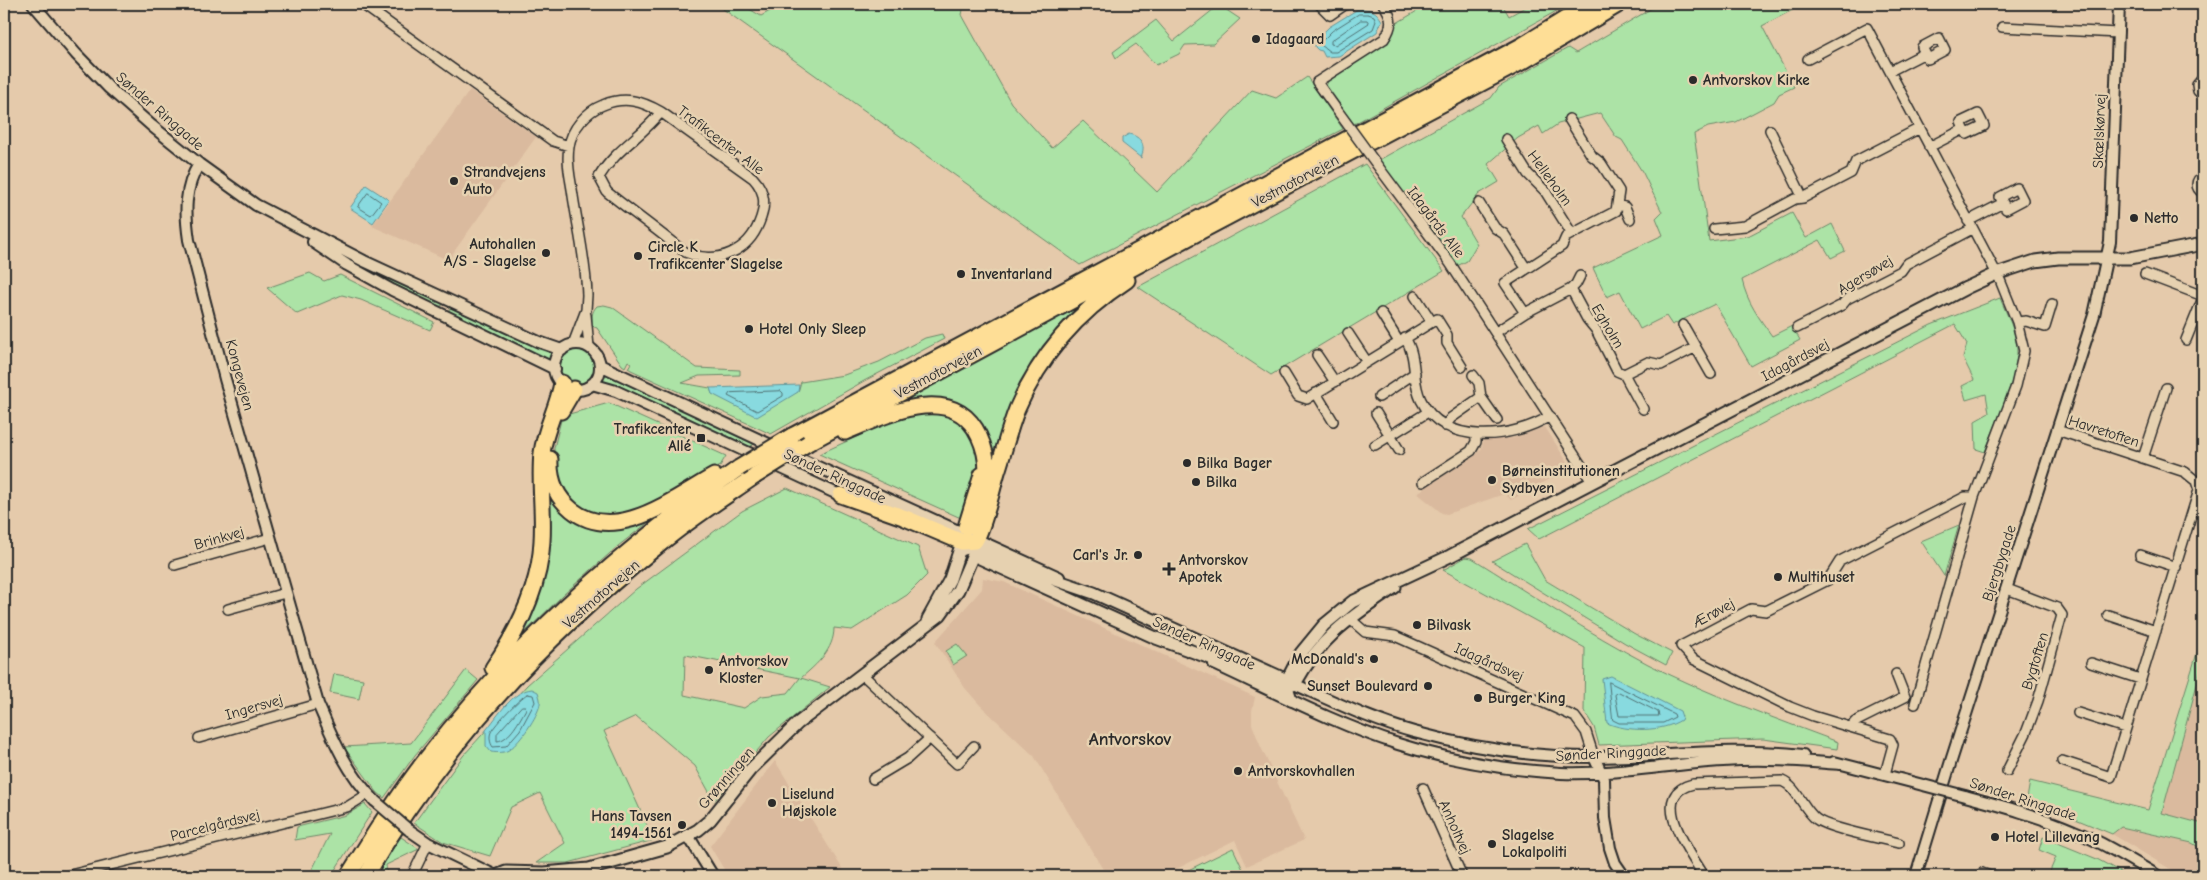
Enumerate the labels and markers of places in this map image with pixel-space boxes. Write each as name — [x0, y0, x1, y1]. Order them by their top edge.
place label: Idagaard — [1266, 30, 1324, 48]
marker: Idagaard — [1250, 33, 1262, 45]
place label: Antvorskov Kirke — [1703, 71, 1810, 89]
marker: Antvorskov Kirke — [1687, 74, 1699, 86]
place label: Strandvejens Auto — [464, 163, 546, 198]
marker: Strandvejens Auto — [448, 175, 460, 187]
place label: Netto — [2144, 209, 2179, 227]
marker: Netto — [2128, 212, 2140, 224]
place label: Autohallen A/S - Slagelse — [444, 235, 536, 270]
place label: Circle K Trafikcenter Slagelse — [648, 238, 783, 273]
marker: Autohallen A/S - Slagelse — [540, 247, 552, 259]
marker: Circle K Trafikcenter Slagelse — [632, 250, 644, 262]
place label: Inventarland — [971, 265, 1052, 283]
marker: Inventarland — [955, 268, 967, 280]
place label: Hotel Only Sleep — [759, 320, 866, 338]
marker: Hotel Only Sleep — [743, 323, 755, 335]
place label: Trafikcenter Allé — [614, 420, 691, 455]
marker: Trafikcenter Allé — [695, 432, 707, 444]
place label: Bilka Bager — [1197, 454, 1272, 472]
marker: Bilka Bager — [1181, 457, 1193, 469]
place label: Børneinstitutionen Sydbyen — [1502, 462, 1620, 497]
place label: Bilka — [1206, 473, 1237, 491]
marker: Børneinstitutionen Sydbyen — [1486, 474, 1498, 486]
marker: Bilka — [1190, 476, 1202, 488]
place label: Carl's Jr. — [1073, 546, 1128, 564]
marker: Carl's Jr. — [1132, 549, 1144, 561]
place label: Antvorskov Apotek — [1179, 551, 1248, 586]
marker: Antvorskov Apotek — [1163, 563, 1175, 575]
place label: Multihuset — [1788, 568, 1855, 586]
marker: Multihuset — [1772, 571, 1784, 583]
place label: Bilvask — [1427, 616, 1471, 634]
marker: Bilvask — [1411, 619, 1423, 631]
place label: McDonald's — [1291, 650, 1364, 668]
place label: Antvorskov Kloster — [719, 652, 788, 687]
marker: McDonald's — [1368, 653, 1380, 665]
marker: Antvorskov Kloster — [703, 664, 715, 676]
place label: Sunset Boulevard — [1307, 677, 1418, 695]
marker: Sunset Boulevard — [1422, 680, 1434, 692]
place label: Burger King — [1488, 689, 1566, 707]
marker: Burger King — [1472, 692, 1484, 704]
place label: Antvorskovhallen — [1248, 762, 1355, 780]
marker: Antvorskovhallen — [1232, 765, 1244, 777]
place label: Liselund Højskole — [782, 785, 837, 820]
marker: Liselund Højskole — [766, 797, 778, 809]
place label: Hans Tavsen 1494-1561 — [591, 807, 672, 842]
marker: Hans Tavsen 1494-1561 — [676, 819, 688, 831]
place label: Slagelse Lokalpoliti — [1502, 826, 1567, 861]
place label: Hotel Lillevang — [2005, 828, 2100, 846]
marker: Hotel Lillevang — [1989, 831, 2001, 843]
marker: Slagelse Lokalpoliti — [1486, 838, 1498, 850]

